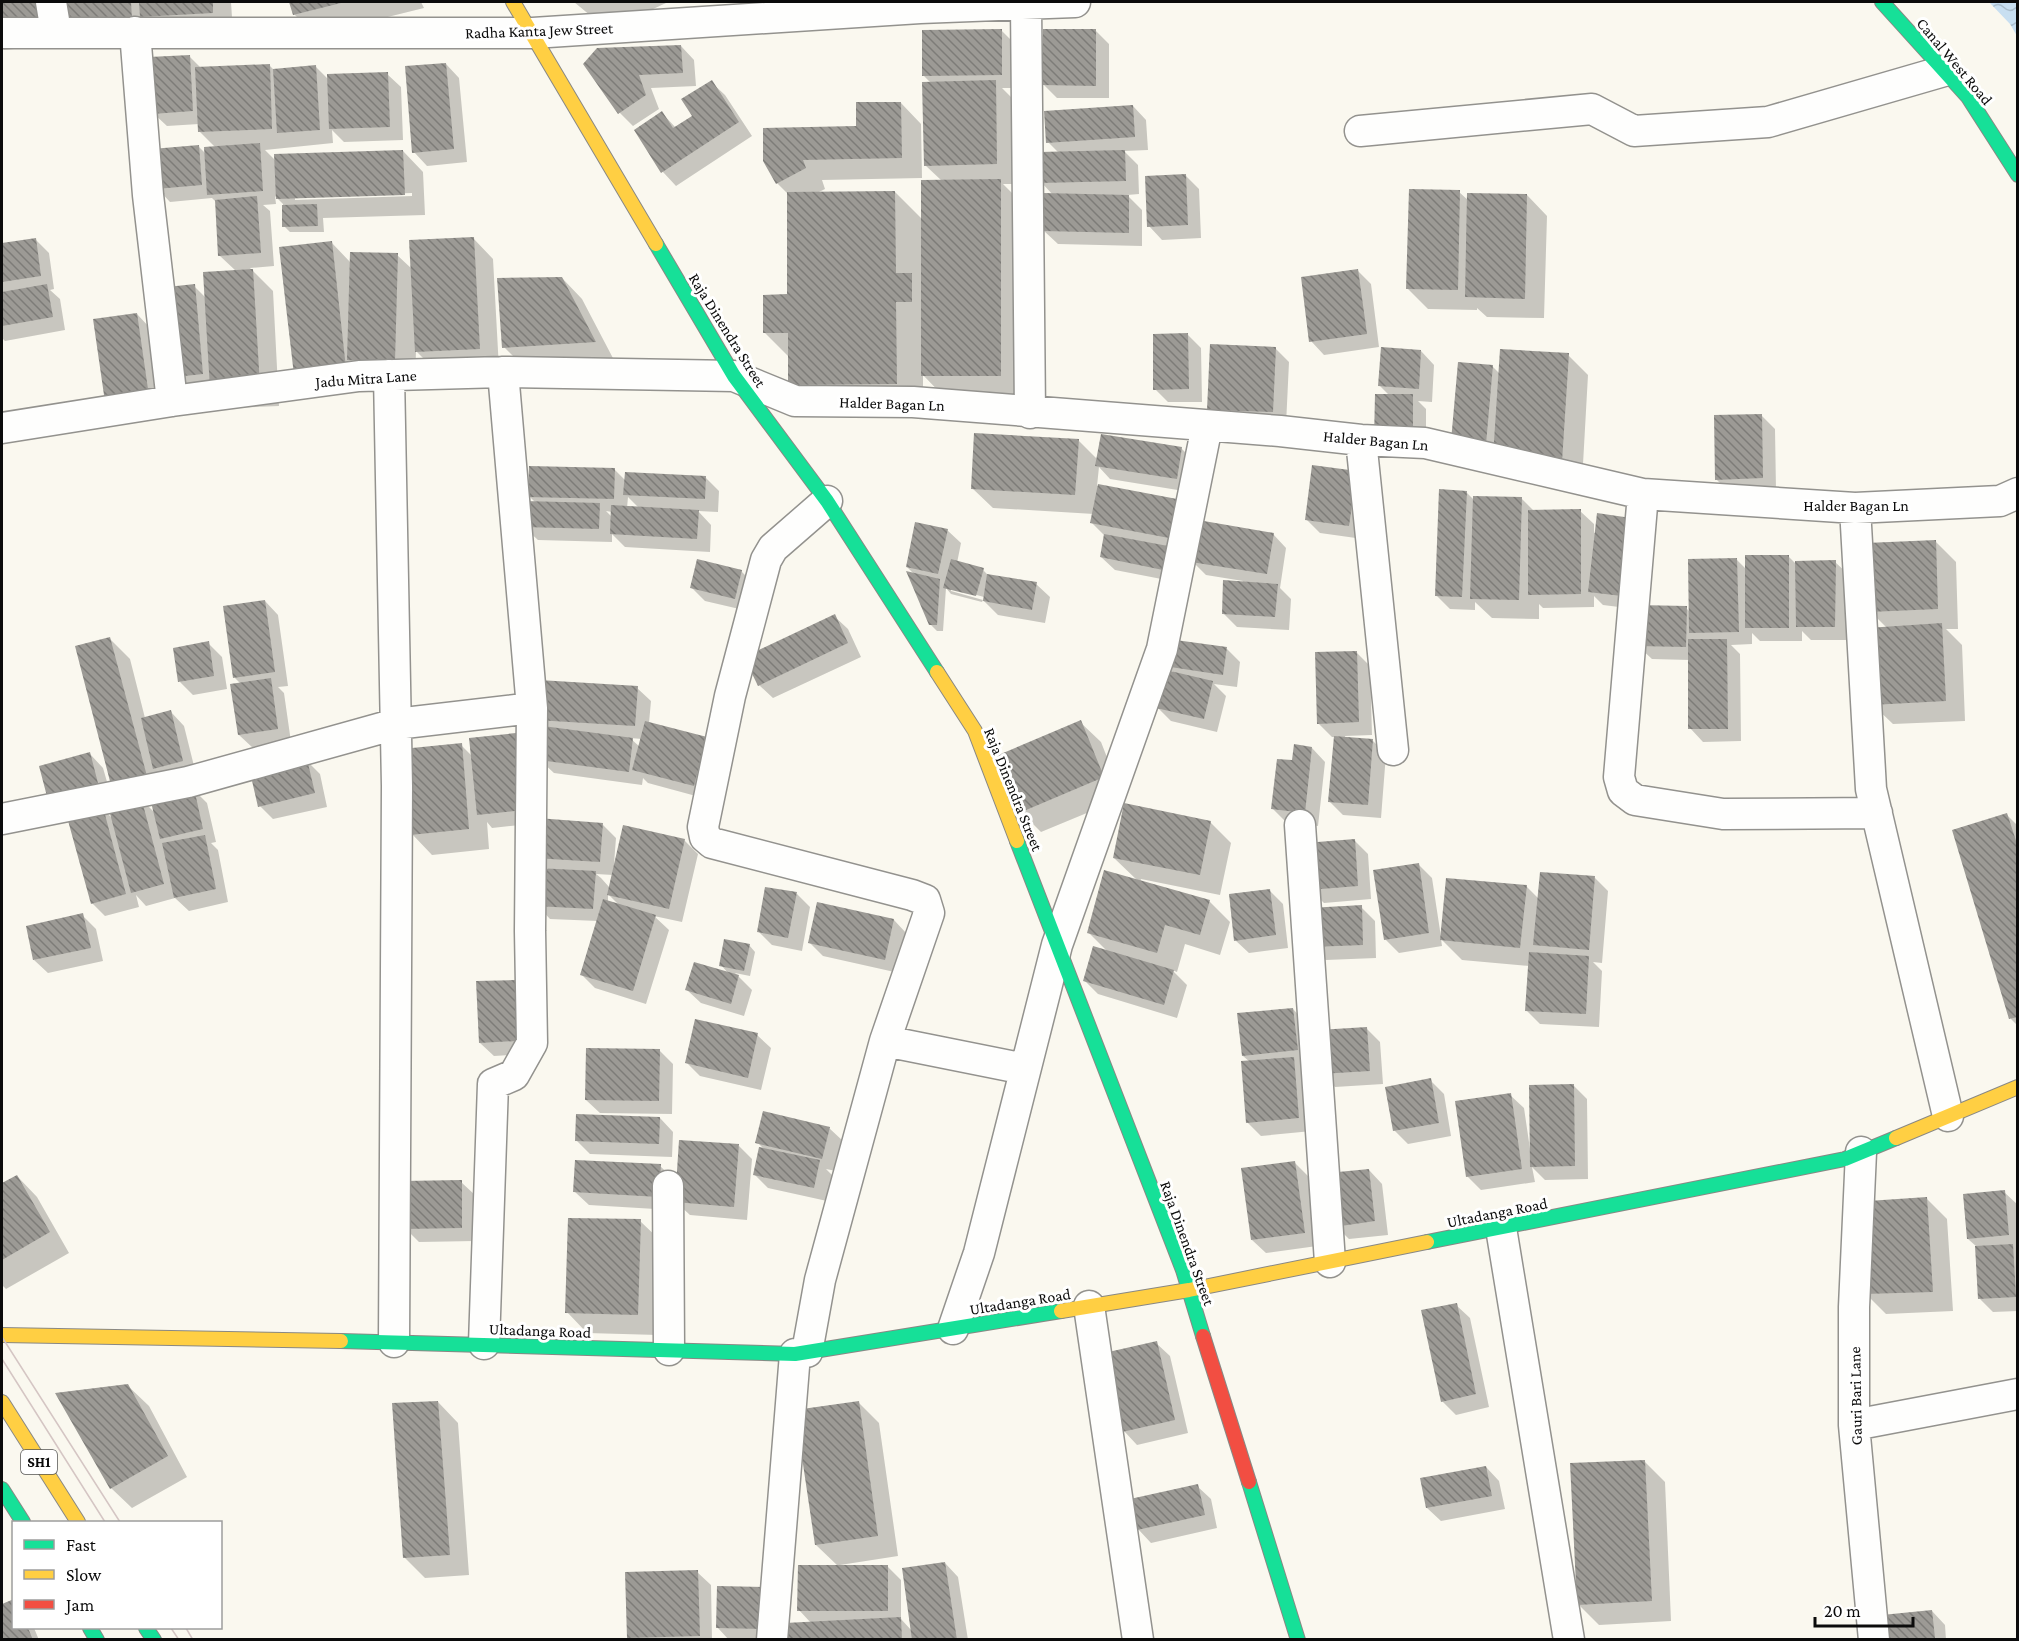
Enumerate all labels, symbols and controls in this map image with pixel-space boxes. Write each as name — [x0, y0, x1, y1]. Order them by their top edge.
street label: Canal West Road — [1913, 14, 1996, 109]
street label: Radha Kanta Jew Street — [465, 19, 614, 43]
street label: Raja Dinendra Street — [685, 270, 770, 392]
street label: Jadu Mitra Lane — [313, 366, 417, 392]
street label: Halder Bagan Ln — [839, 393, 945, 415]
street label: Halder Bagan Ln — [1323, 427, 1430, 455]
street label: Halder Bagan Ln — [1803, 497, 1909, 515]
street label: Raja Dinendra Street — [980, 725, 1046, 854]
street label: Raja Dinendra Street — [1156, 1179, 1218, 1309]
street label: Ultadanga Road — [1445, 1194, 1550, 1232]
street label: Ultadanga Road — [968, 1285, 1073, 1319]
street label: Ultadanga Road — [489, 1320, 592, 1342]
street label: Gauri Bari Lane — [1846, 1346, 1865, 1446]
road number: SH1 — [21, 1450, 57, 1474]
legend — [12, 1521, 222, 1629]
text: Fast — [66, 1535, 97, 1555]
text: Slow — [66, 1565, 102, 1585]
scale bar — [1815, 1590, 1912, 1628]
text: Jam — [64, 1595, 95, 1615]
text: 20 m — [1824, 1601, 1861, 1621]

